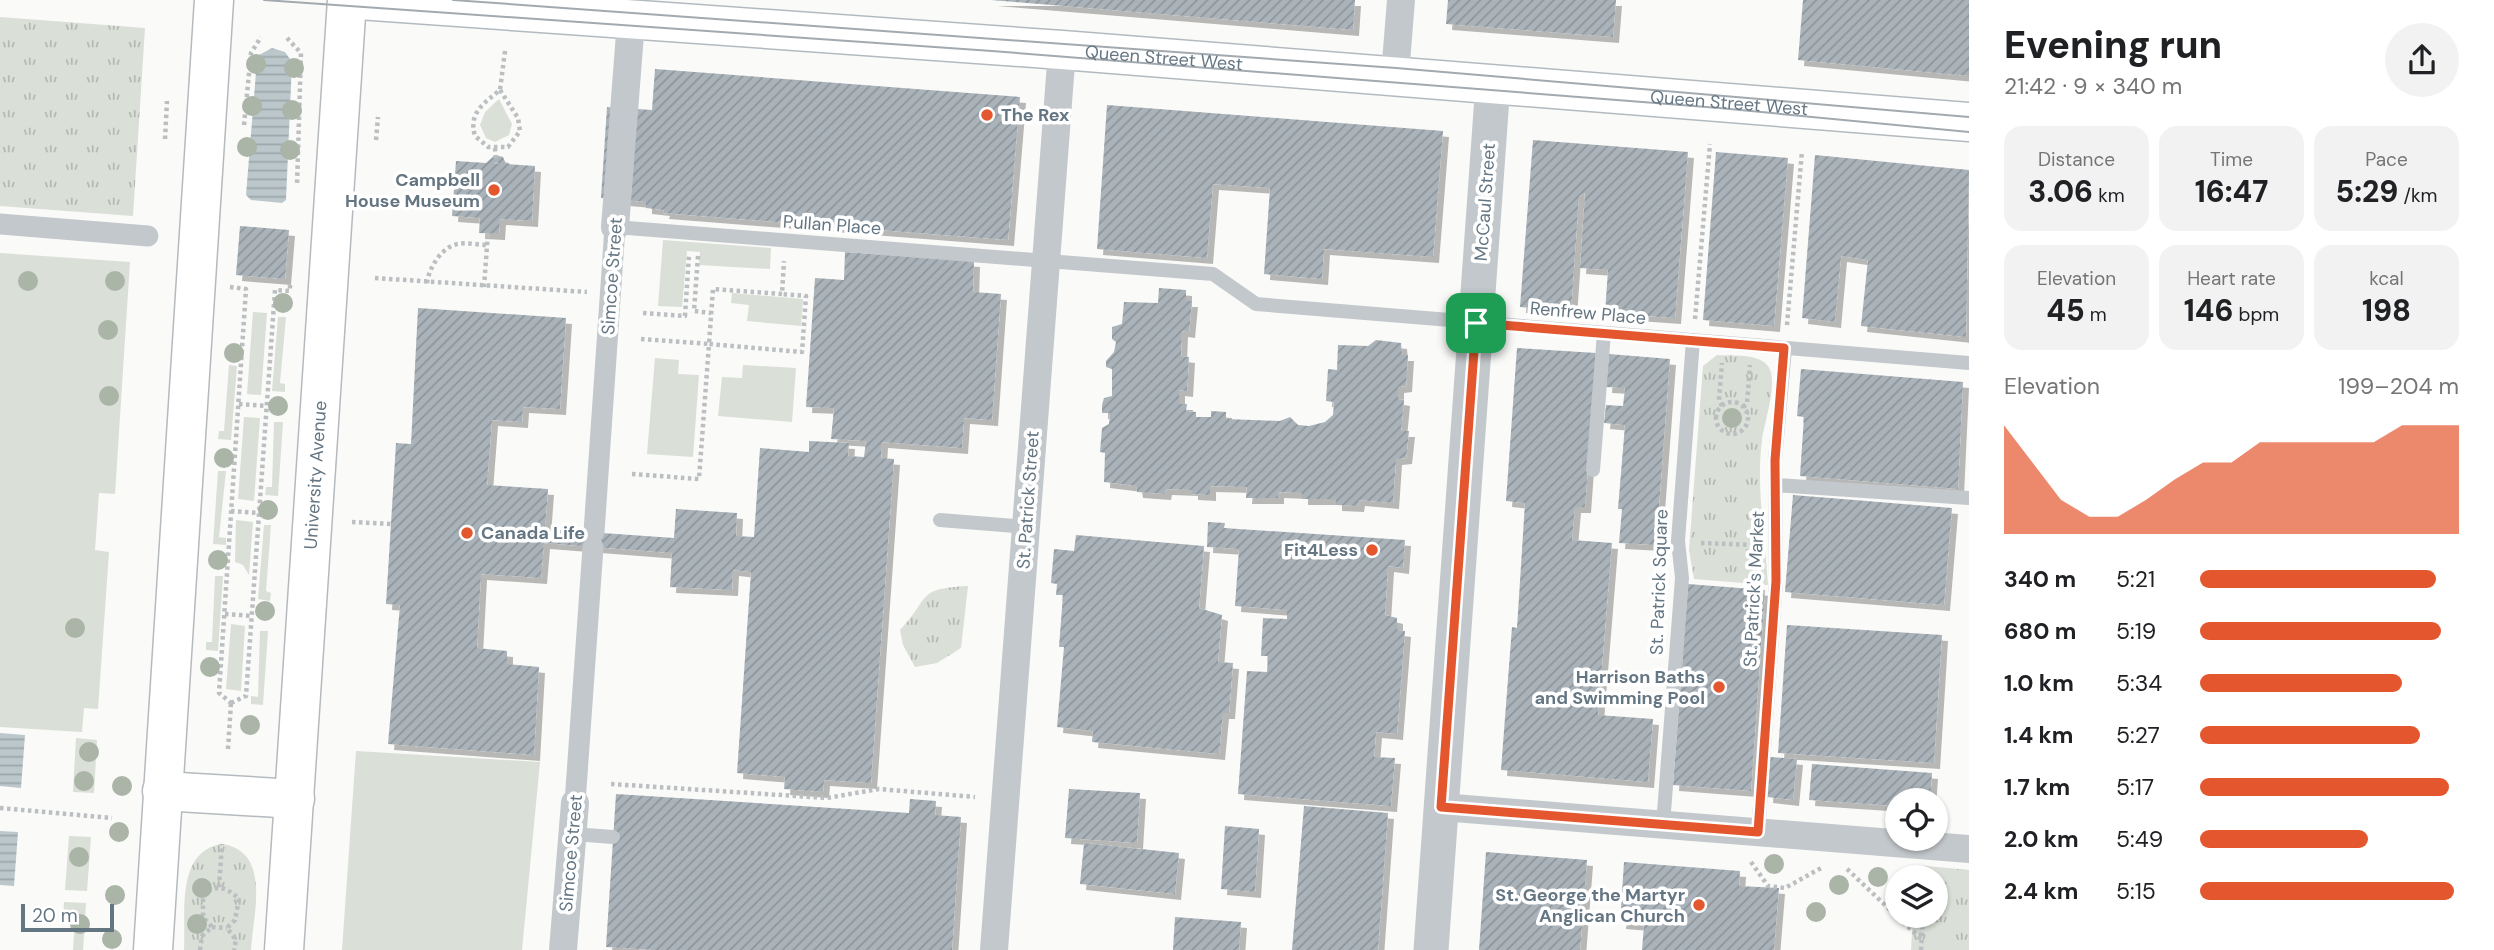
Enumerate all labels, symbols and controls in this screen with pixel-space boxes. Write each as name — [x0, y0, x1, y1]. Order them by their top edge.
text: Evening run — [2004, 20, 2222, 70]
button: share — [2385, 23, 2459, 97]
street label: Queen Street West — [1084, 40, 1244, 76]
text: 21:42 · 9 × 340 m — [2004, 71, 2182, 101]
street label: Queen Street West — [1649, 85, 1809, 121]
place label: The Rex — [1001, 103, 1069, 127]
marker: The Rex — [979, 107, 995, 123]
street label: McCaul Street — [1469, 142, 1501, 262]
text: Distance — [2038, 147, 2115, 172]
text: Time — [2210, 147, 2253, 172]
text: Pace — [2365, 147, 2408, 172]
place label: Campbell House Museum — [345, 168, 480, 213]
text: 3.06 — [2028, 172, 2093, 211]
text: 16:47 — [2195, 172, 2268, 211]
text: 5:29 — [2336, 172, 2398, 211]
marker: Campbell House Museum — [486, 182, 502, 198]
text: km — [2093, 183, 2125, 208]
text: /km — [2398, 183, 2437, 208]
street label: Pullan Place — [782, 210, 882, 240]
street label: Simcoe Street — [596, 216, 628, 336]
text: Elevation — [2037, 266, 2116, 291]
text: Heart rate — [2187, 266, 2276, 291]
text: kcal — [2369, 266, 2404, 291]
text: 45 — [2046, 291, 2085, 330]
text: 146 — [2184, 291, 2234, 330]
text: 198 — [2362, 291, 2411, 330]
pin — [1446, 293, 1506, 353]
street label: Renfrew Place — [1529, 296, 1647, 330]
text: m — [2085, 302, 2107, 327]
text: bpm — [2234, 302, 2279, 327]
icon: arrive — [1457, 304, 1495, 342]
text: Elevation — [2004, 371, 2100, 401]
text: 199–204 m — [2338, 371, 2459, 401]
street label: University Avenue — [299, 400, 332, 550]
street label: St. Patrick Street — [1011, 430, 1045, 570]
street label: St. Patrick Square — [1644, 509, 1674, 655]
street label: St. Patrick's Market — [1738, 510, 1770, 668]
place label: Canada Life — [481, 521, 585, 545]
marker: Canada Life — [459, 525, 475, 541]
place label: Fit4Less — [1284, 538, 1358, 562]
marker: Fit4Less — [1364, 542, 1380, 558]
text: 340 m — [2004, 564, 2076, 594]
text: 5:21 — [2116, 564, 2155, 594]
text: 680 m — [2004, 616, 2076, 646]
text: 5:19 — [2116, 616, 2156, 646]
place label: Harrison Baths and Swimming Pool — [1535, 665, 1705, 710]
text: 1.0 km — [2004, 668, 2074, 698]
text: 5:34 — [2116, 668, 2162, 698]
marker: Harrison Baths and Swimming Pool — [1711, 679, 1727, 695]
text: 1.4 km — [2004, 720, 2073, 750]
text: 5:27 — [2116, 720, 2160, 750]
text: 1.7 km — [2004, 772, 2070, 802]
text: 5:17 — [2116, 772, 2154, 802]
map controls — [1885, 788, 1948, 928]
button: locate — [1885, 788, 1948, 851]
street label: Simcoe Street — [554, 793, 588, 913]
text: 2.0 km — [2004, 824, 2079, 854]
text: 5:49 — [2116, 824, 2163, 854]
button: layers — [1885, 865, 1948, 928]
text: 2.4 km — [2004, 876, 2078, 906]
text: 5:15 — [2116, 876, 2156, 906]
place label: St. George the Martyr Anglican Church — [1495, 883, 1685, 928]
marker: St. George the Martyr Anglican Church — [1691, 897, 1707, 913]
scale bar — [21, 901, 114, 933]
text: 20 m — [32, 903, 78, 928]

